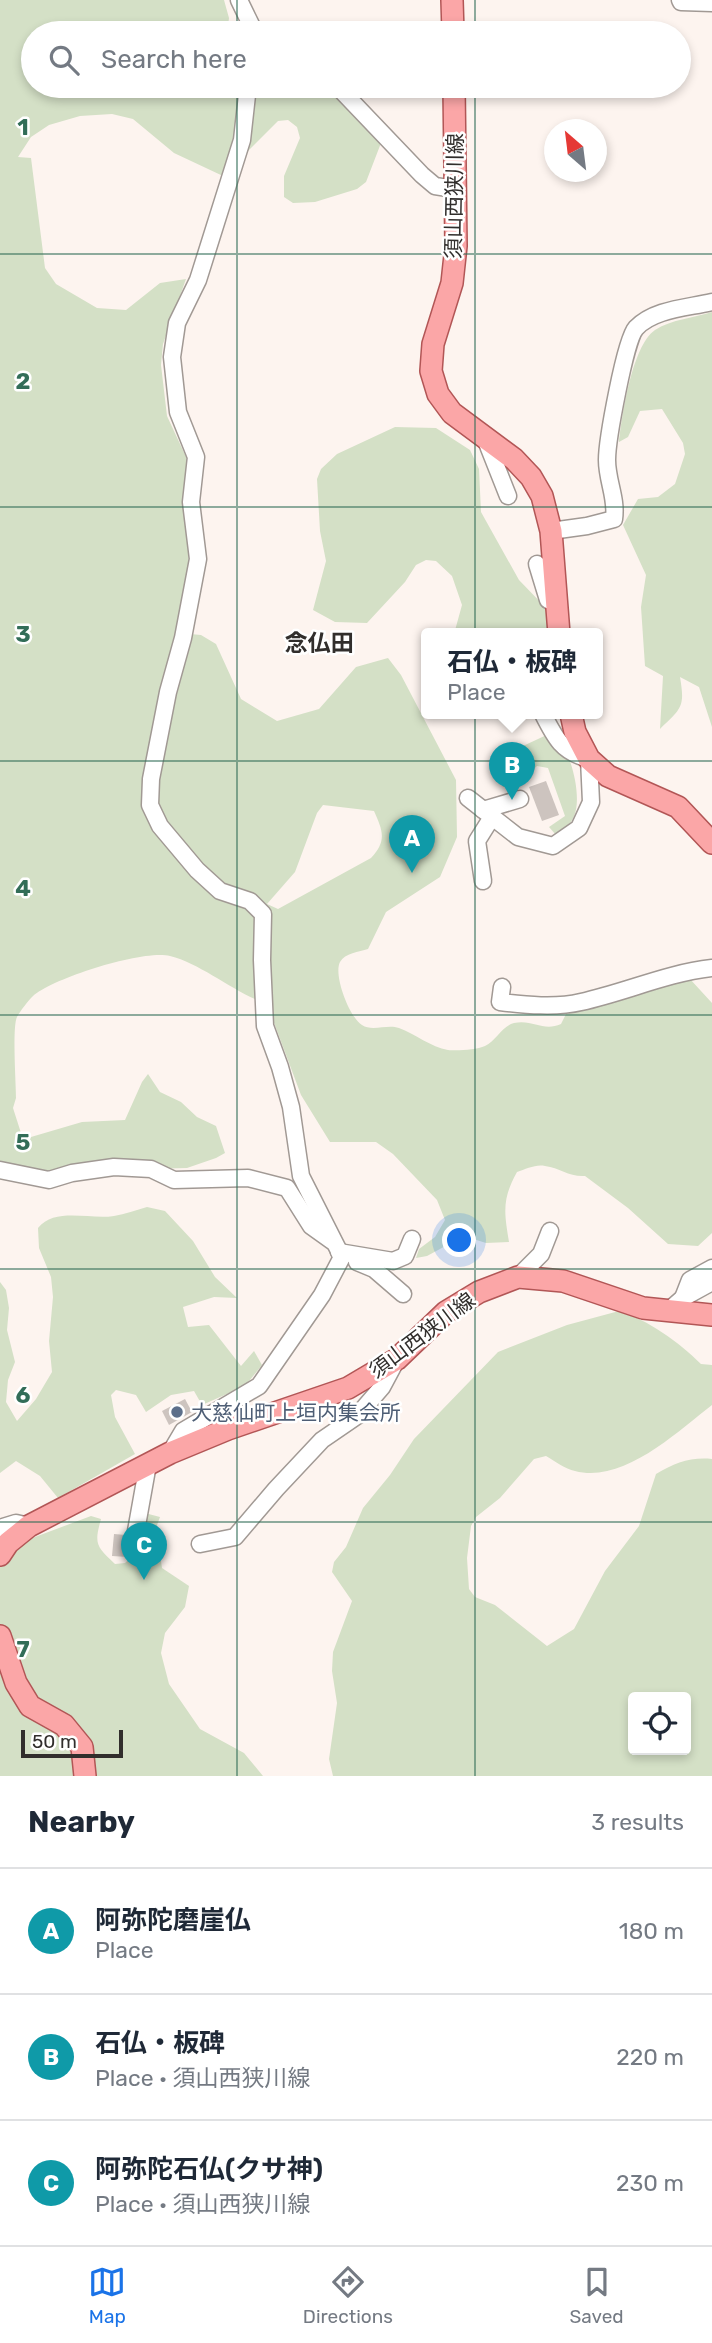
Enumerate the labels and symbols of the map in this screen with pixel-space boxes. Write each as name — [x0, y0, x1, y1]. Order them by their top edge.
text: 1 — [17, 113, 29, 141]
north arrow — [544, 119, 607, 182]
street label: 須山西狭川線 — [440, 133, 468, 259]
text: 2 — [16, 367, 30, 395]
text: 3 — [15, 620, 31, 648]
district label: 念仏田 — [285, 629, 354, 657]
pin: B — [489, 742, 535, 800]
pin: A — [389, 815, 435, 873]
text: 4 — [15, 874, 31, 902]
text: 5 — [16, 1128, 31, 1156]
your location — [442, 1223, 476, 1257]
street label: 須山西狭川線 — [364, 1287, 480, 1383]
text: 6 — [16, 1381, 31, 1409]
place label: 大慈仙町上垣内集会所 — [191, 1400, 401, 1425]
marker: 大慈仙町上垣内集会所 — [169, 1404, 185, 1420]
pin: C — [121, 1522, 167, 1580]
text: 7 — [16, 1635, 30, 1663]
scale bar — [21, 1727, 122, 1759]

